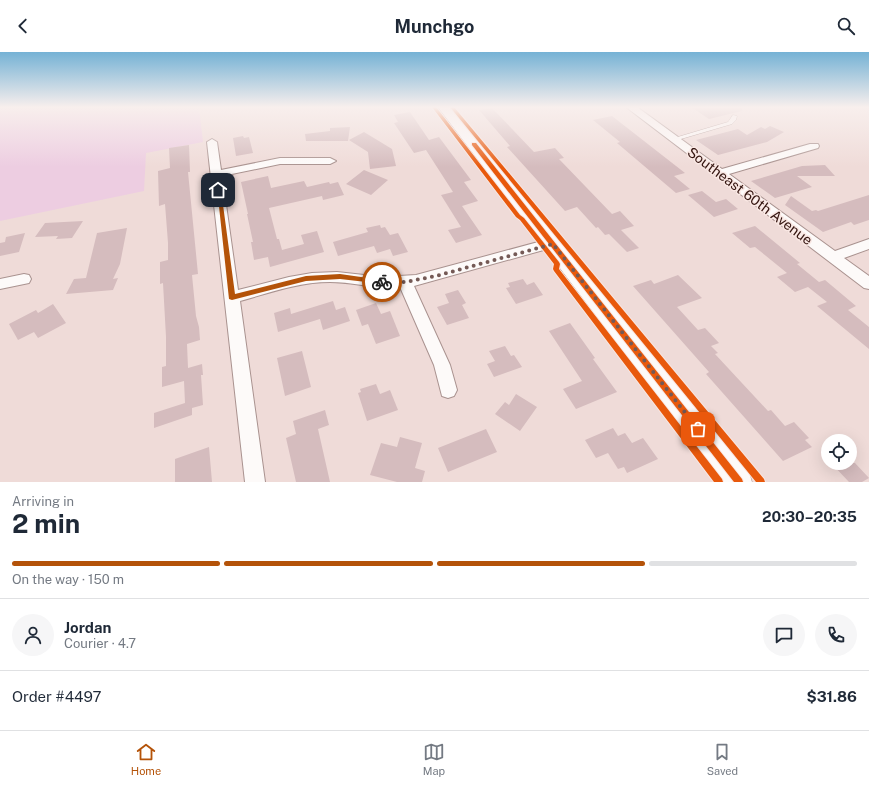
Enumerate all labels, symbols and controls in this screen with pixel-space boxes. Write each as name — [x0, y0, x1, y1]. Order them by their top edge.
icon: back — [12, 15, 34, 37]
icon: search — [835, 15, 857, 37]
text: Munchgo — [395, 16, 474, 37]
street label: Southeast 60th Avenue — [684, 144, 816, 248]
pin — [201, 173, 235, 207]
icon: home — [207, 179, 229, 201]
courier — [362, 262, 402, 302]
icon: bike — [371, 271, 393, 293]
pin — [681, 412, 715, 446]
icon: bag — [687, 418, 709, 440]
map controls — [821, 434, 857, 470]
button: locate — [821, 434, 857, 470]
text: Arriving in — [12, 494, 74, 509]
text: 2 min — [12, 508, 80, 539]
text: 20:30–20:35 — [762, 508, 857, 525]
text: On the way · 150 m — [12, 572, 124, 587]
button: person — [12, 614, 54, 656]
button: chat — [763, 614, 805, 656]
button: phone — [815, 614, 857, 656]
text: Jordan — [64, 619, 111, 636]
text: Courier · 4.7 — [64, 636, 136, 651]
text: Order #4497 — [12, 688, 102, 705]
text: $31.86 — [806, 688, 857, 705]
tab: Home — [131, 741, 161, 777]
tab: Map — [423, 741, 445, 777]
tab: Saved — [707, 741, 738, 777]

